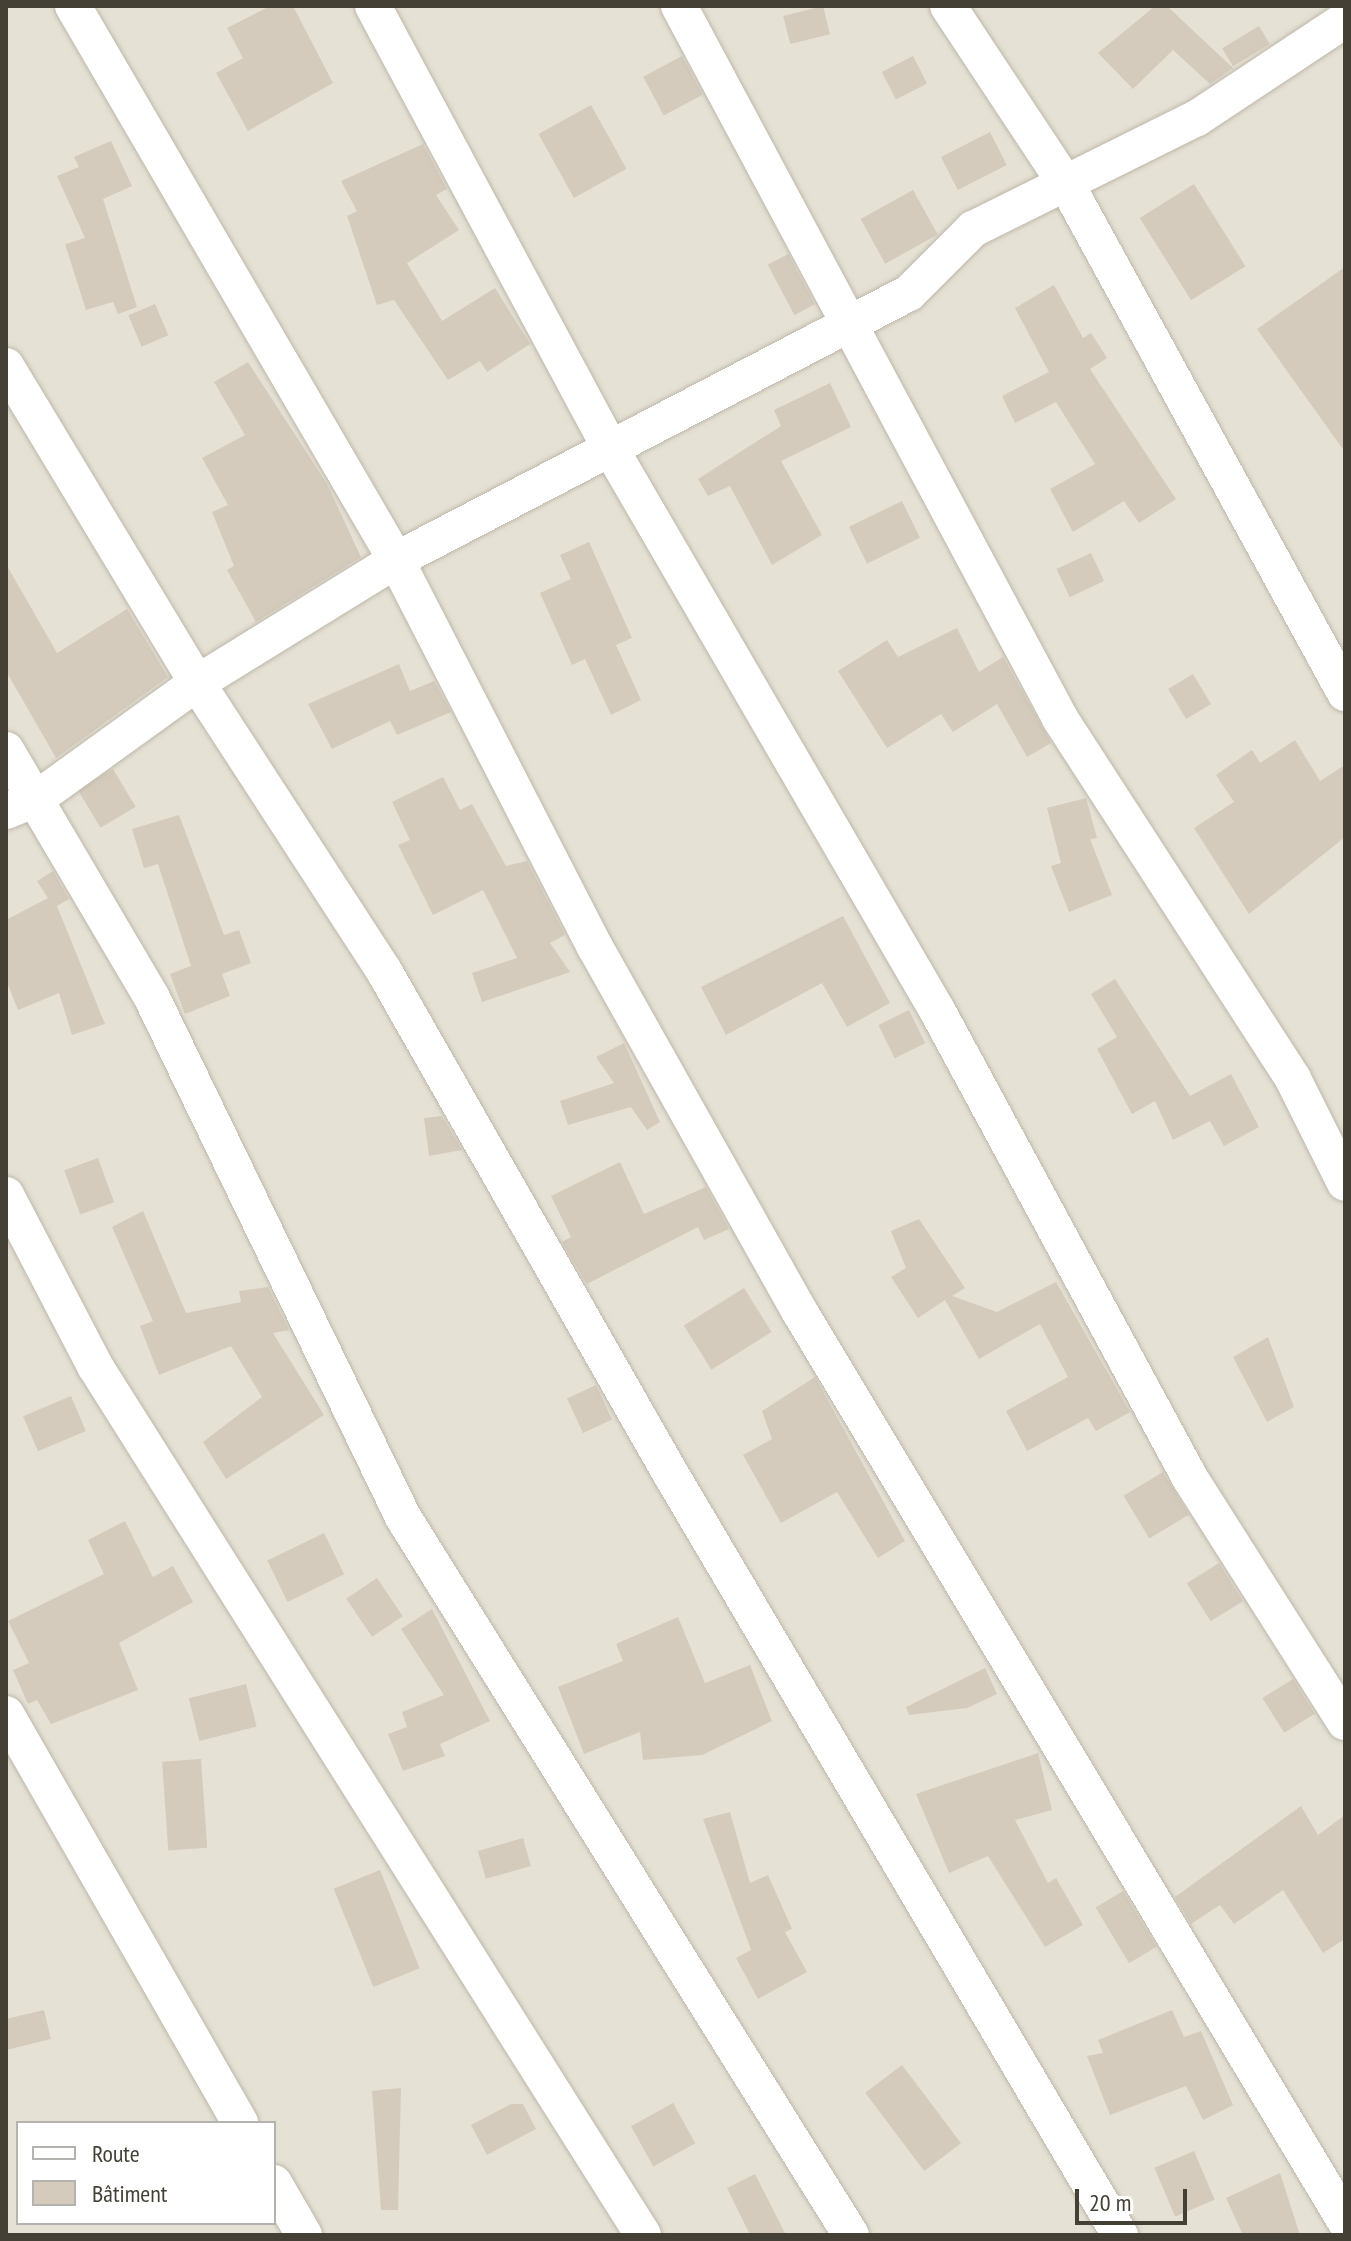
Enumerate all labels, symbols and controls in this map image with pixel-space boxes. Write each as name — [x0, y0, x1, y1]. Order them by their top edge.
legend — [16, 2121, 276, 2225]
text: Route — [92, 2138, 140, 2169]
scale bar — [1079, 2173, 1191, 2223]
text: Bâtiment — [92, 2178, 167, 2209]
text: 20 m — [1089, 2187, 1131, 2218]

